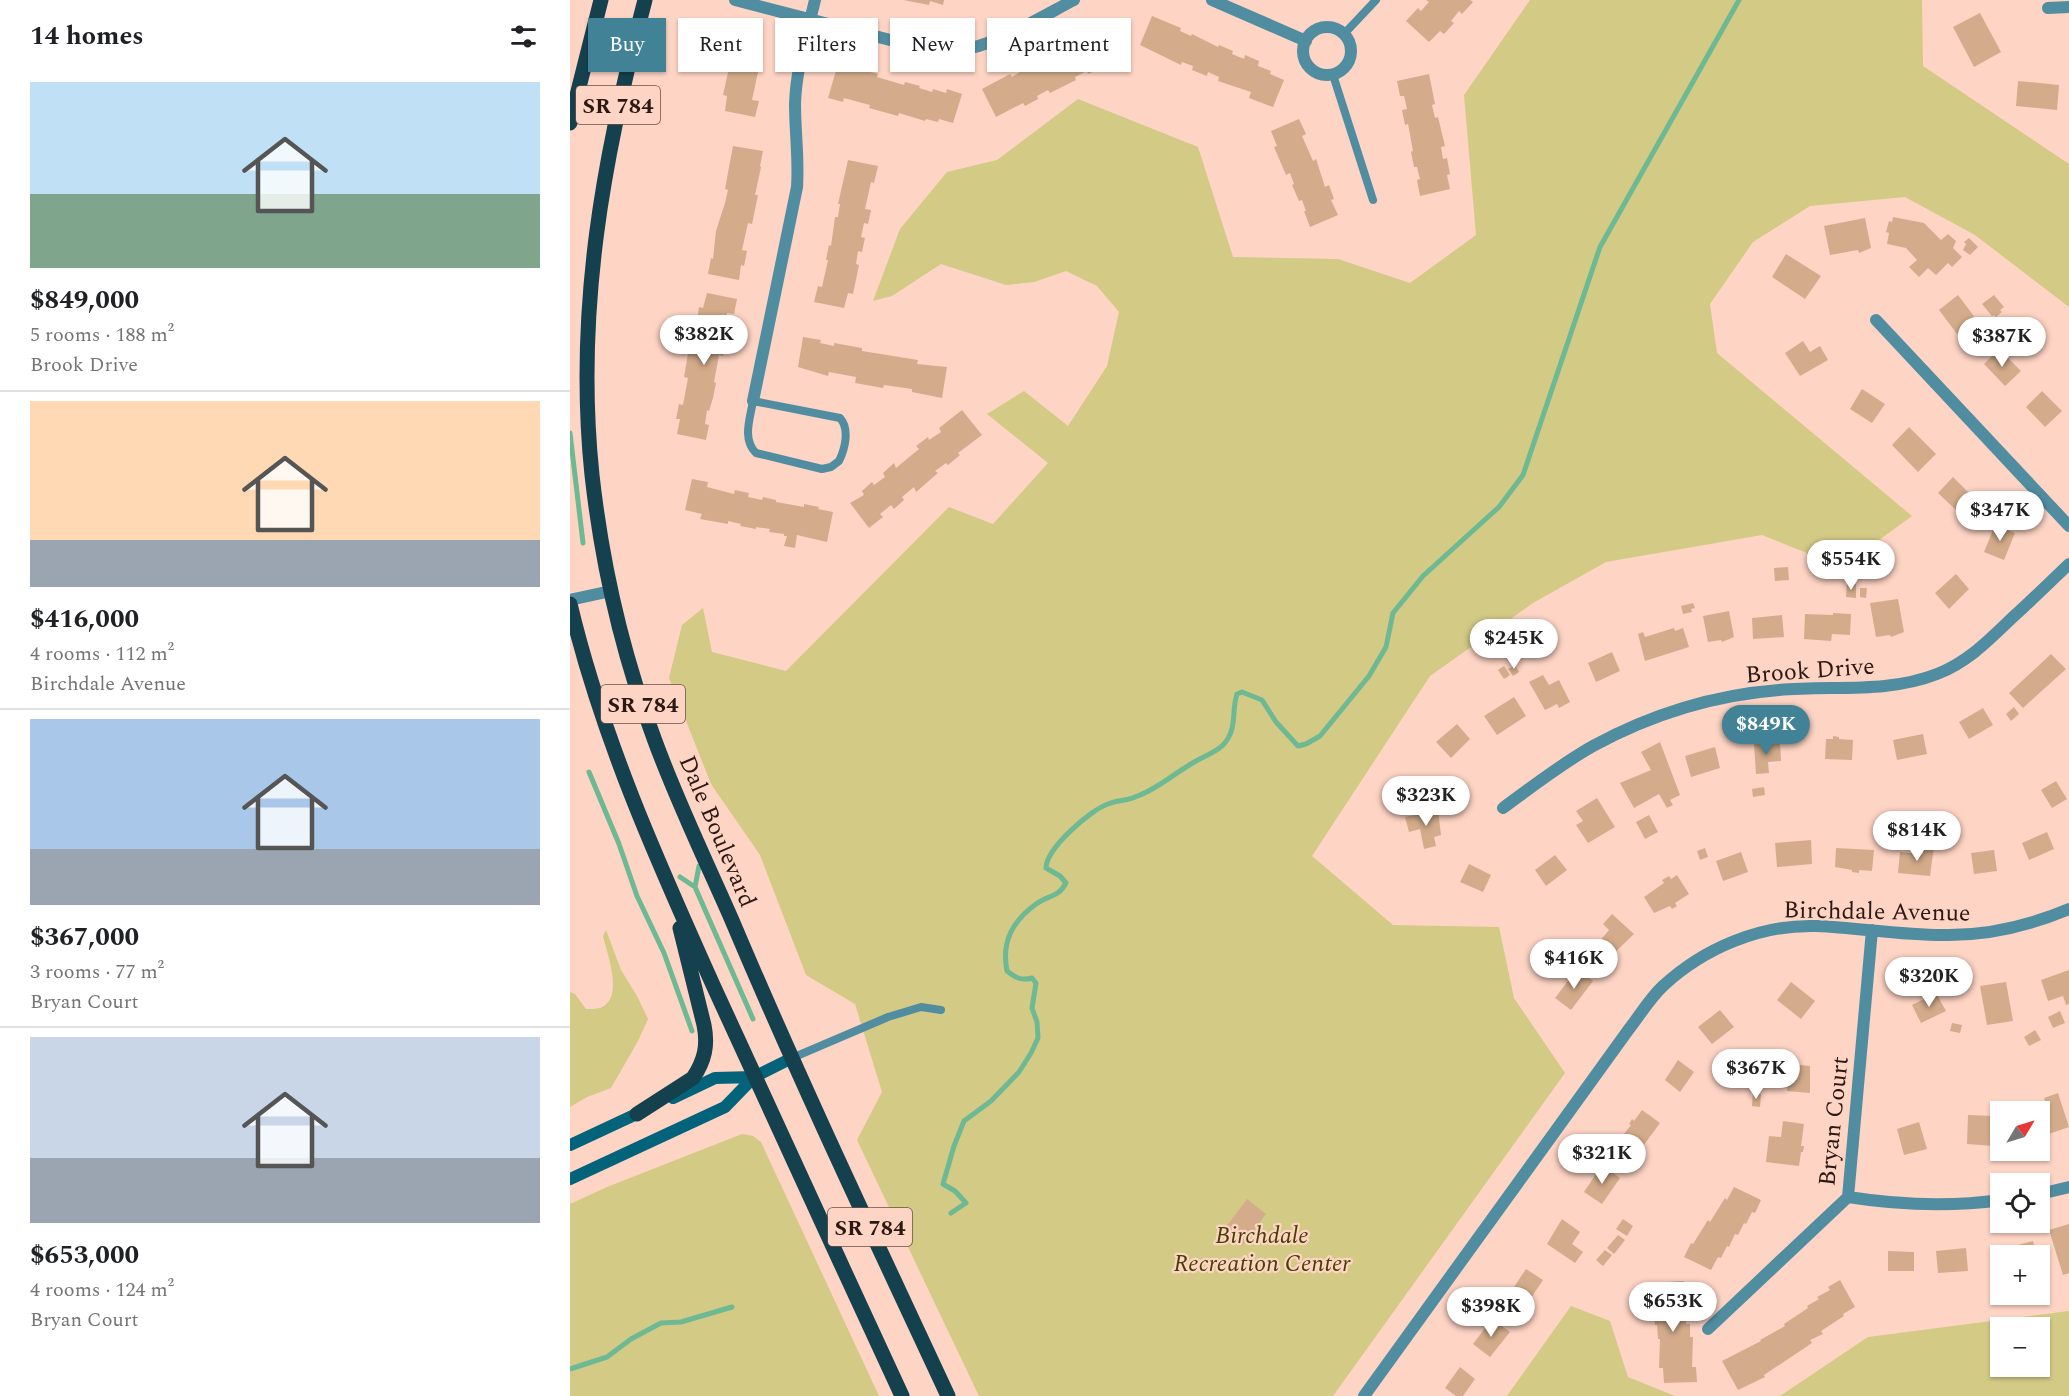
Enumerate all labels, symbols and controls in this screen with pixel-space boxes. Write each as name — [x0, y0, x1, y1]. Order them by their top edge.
text: 14 homes — [30, 16, 144, 56]
chip: Buy — [588, 18, 666, 72]
chip: Rent — [678, 18, 763, 72]
chip: Filters — [775, 18, 878, 72]
chip: New — [890, 18, 975, 72]
chip: Apartment — [987, 18, 1131, 72]
icon: filters — [507, 20, 540, 53]
road number: SR 784 — [576, 86, 660, 124]
icon: home — [231, 121, 339, 229]
text: $849,000 — [30, 280, 139, 320]
pin: $382K — [662, 315, 746, 366]
pin: $387K — [1960, 317, 2044, 368]
text: $382K — [674, 319, 734, 349]
text: 5 rooms · 188 m² — [30, 320, 174, 350]
text: $387K — [1972, 321, 2032, 351]
text: Brook Drive — [30, 350, 138, 380]
icon: home — [231, 440, 339, 548]
pin: $347K — [1958, 491, 2042, 542]
text: $347K — [1970, 495, 2030, 525]
pin: $554K — [1809, 540, 1893, 591]
text: $554K — [1821, 544, 1881, 574]
text: $416,000 — [30, 599, 139, 639]
pin: $245K — [1472, 619, 1556, 670]
text: $245K — [1484, 623, 1544, 653]
text: 4 rooms · 112 m² — [30, 639, 174, 669]
street label: Brook Drive — [1744, 649, 1876, 693]
text: Birchdale Avenue — [30, 669, 186, 699]
road number: SR 784 — [601, 685, 685, 723]
pin: $849K — [1724, 705, 1808, 756]
text: $849K — [1736, 709, 1796, 739]
street label: Dale Boulevard — [669, 750, 765, 913]
icon: home — [231, 758, 339, 866]
pin: $323K — [1384, 776, 1468, 827]
text: $323K — [1396, 780, 1456, 810]
pin: $814K — [1875, 811, 1959, 862]
text: $814K — [1887, 815, 1947, 845]
street label: Birchdale Avenue — [1783, 892, 1971, 932]
text: $367,000 — [30, 917, 139, 957]
pin: $416K — [1532, 939, 1616, 990]
text: $416K — [1544, 943, 1604, 973]
text: 3 rooms · 77 m² — [30, 957, 164, 987]
pin: $320K — [1887, 957, 1971, 1008]
text: $320K — [1899, 961, 1959, 991]
text: Bryan Court — [30, 987, 139, 1017]
pin: $367K — [1714, 1049, 1798, 1100]
text: $367K — [1726, 1053, 1786, 1083]
street label: Bryan Court — [1809, 1054, 1859, 1188]
icon: home — [231, 1076, 339, 1184]
north arrow — [1990, 1101, 2050, 1161]
map controls — [1990, 1101, 2050, 1377]
pin: $321K — [1560, 1134, 1644, 1185]
text: $321K — [1572, 1138, 1632, 1168]
button: locate — [1990, 1173, 2050, 1233]
road number: SR 784 — [828, 1208, 912, 1246]
park label: Birchdale Recreation Center — [1173, 1218, 1351, 1282]
text: $653,000 — [30, 1235, 139, 1275]
button: + — [1990, 1245, 2050, 1305]
text: 4 rooms · 124 m² — [30, 1275, 174, 1305]
pin: $653K — [1631, 1282, 1715, 1333]
text: $653K — [1643, 1286, 1703, 1316]
pin: $398K — [1449, 1287, 1533, 1338]
text: $398K — [1461, 1291, 1521, 1321]
text: Bryan Court — [30, 1305, 139, 1335]
button: − — [1990, 1317, 2050, 1377]

